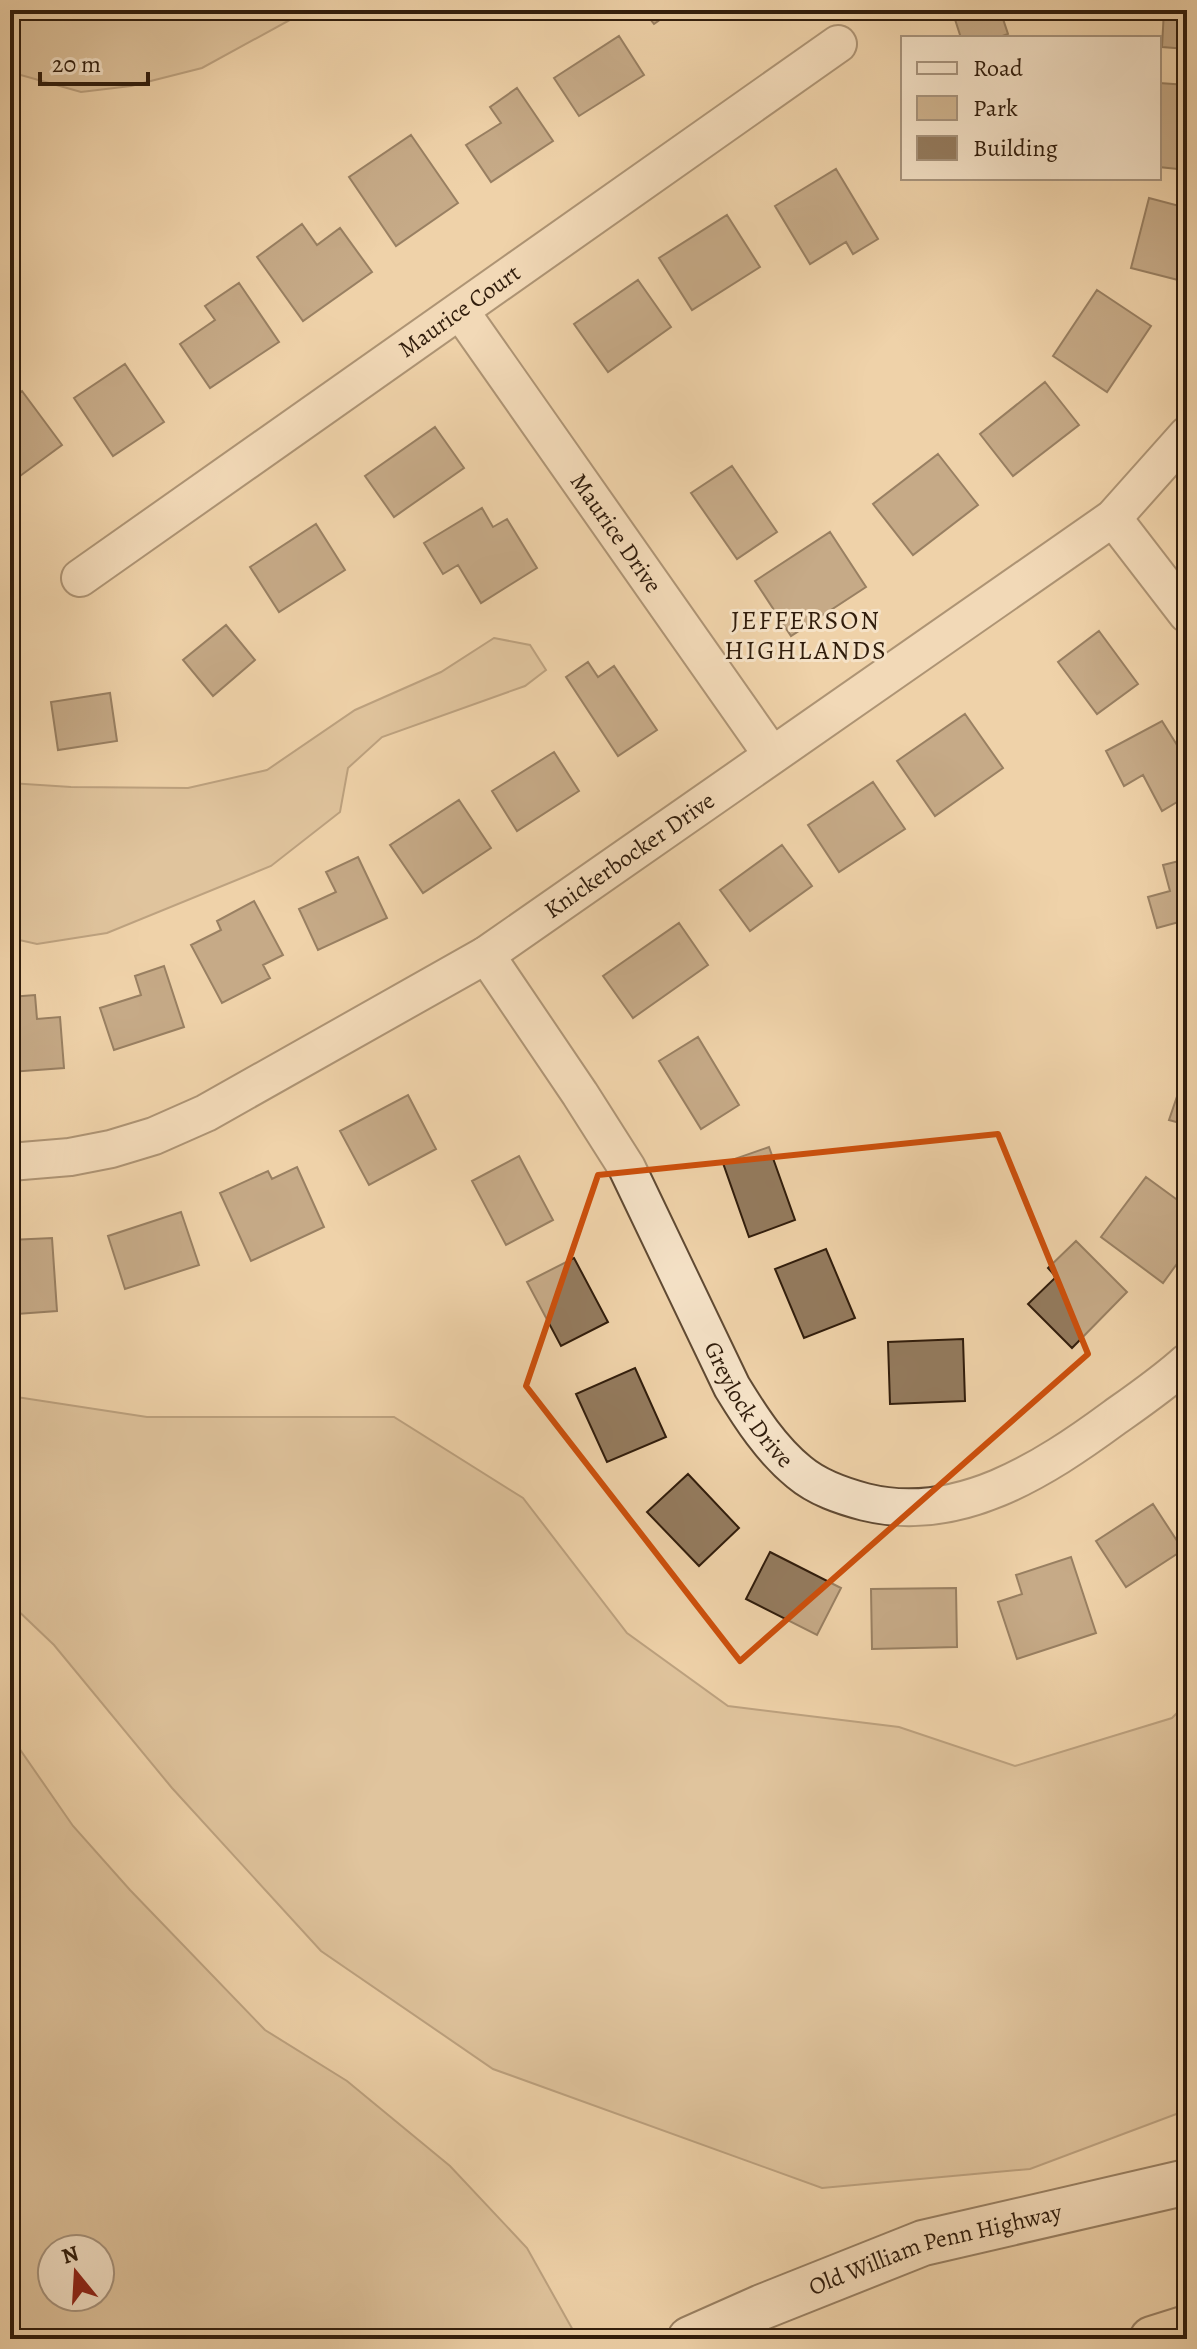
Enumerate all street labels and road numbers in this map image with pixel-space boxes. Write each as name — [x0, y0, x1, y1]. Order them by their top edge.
street label: Maurice Court — [392, 257, 527, 365]
street label: Maurice Drive — [563, 467, 669, 599]
street label: Knickerbocker Drive — [538, 784, 721, 926]
street label: Greylock Drive — [697, 1336, 801, 1475]
street label: Old William Penn Highway — [804, 2195, 1065, 2303]

